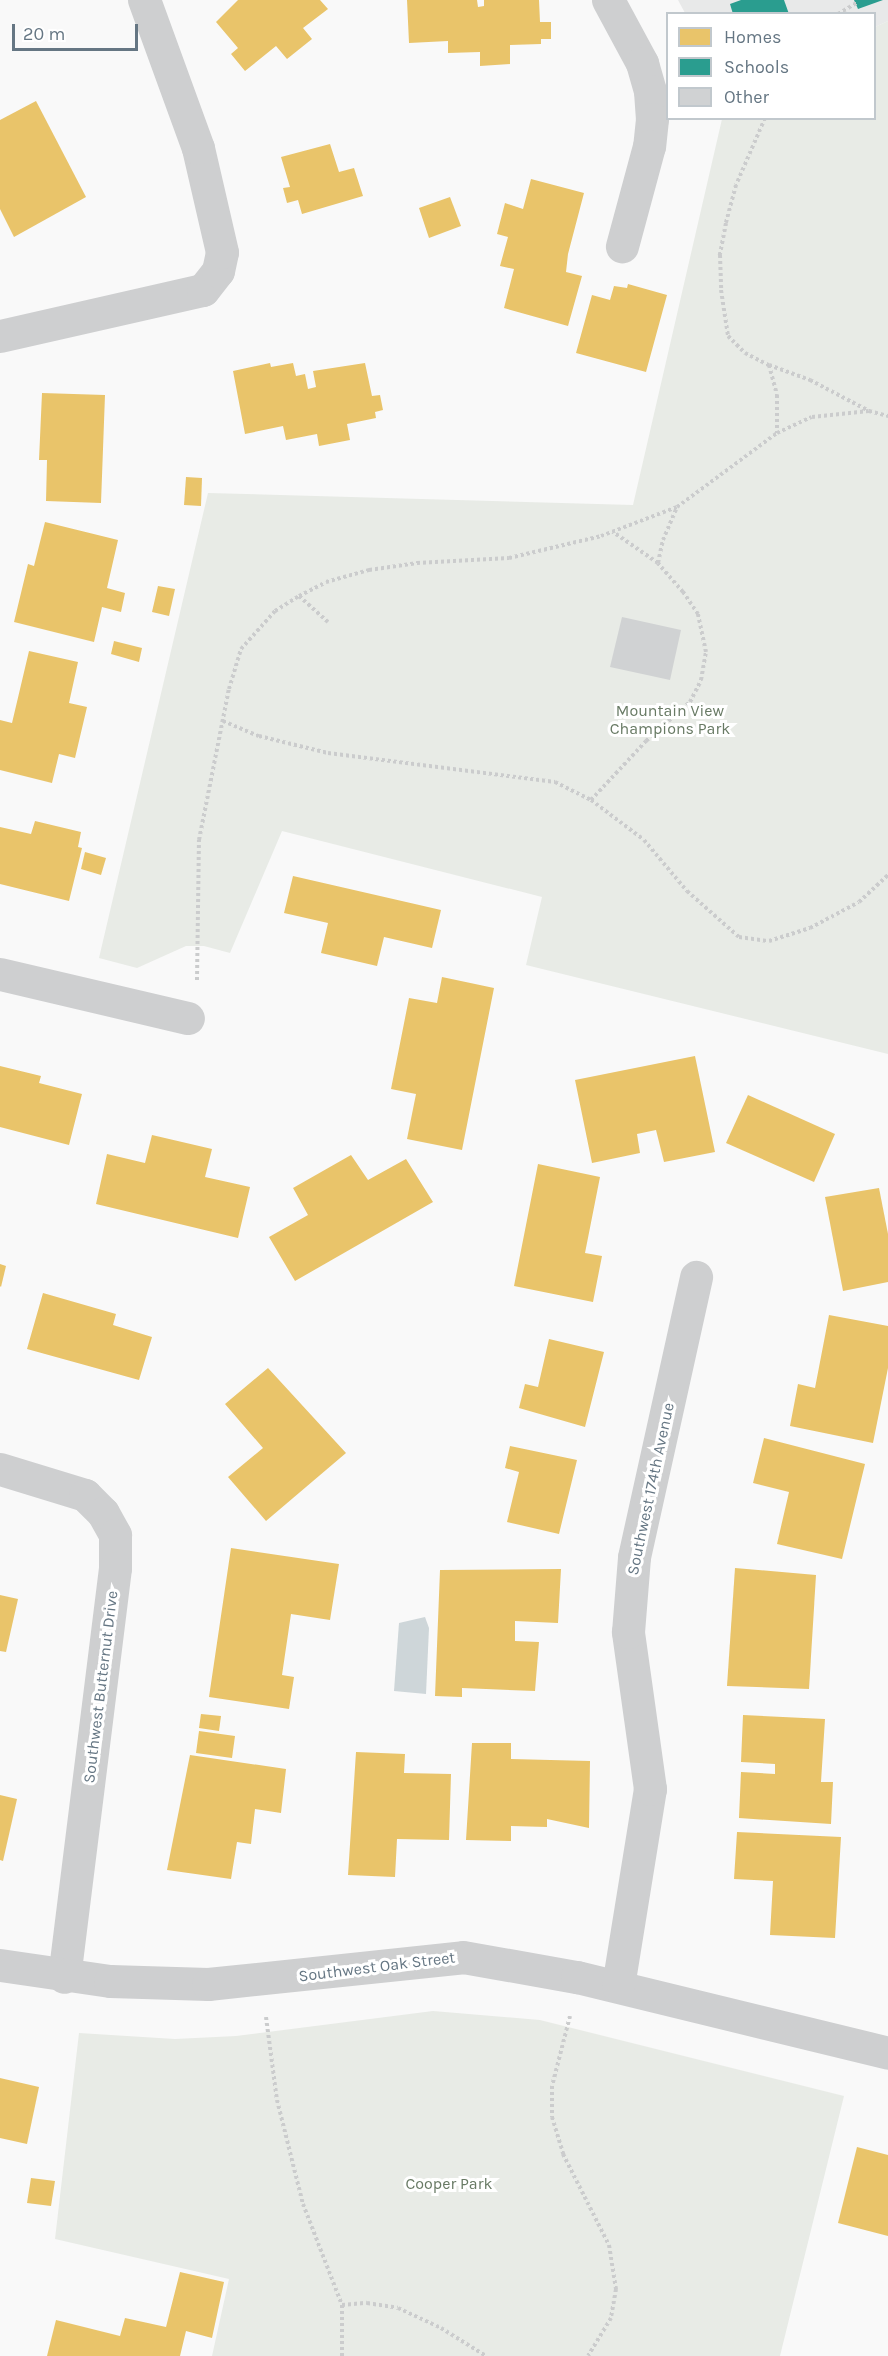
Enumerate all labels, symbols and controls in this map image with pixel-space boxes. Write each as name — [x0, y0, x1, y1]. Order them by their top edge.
scale bar — [15, 12, 141, 50]
legend — [666, 12, 876, 120]
text: 20 m — [23, 23, 65, 45]
text: Homes — [724, 26, 781, 48]
text: Schools — [724, 56, 789, 78]
text: Other — [724, 86, 769, 108]
park label: Mountain View Champions Park — [610, 701, 730, 739]
street label: Southwest 174th Avenue — [623, 1401, 679, 1577]
street label: Southwest Butternut Drive — [80, 1590, 122, 1784]
street label: Southwest Oak Street — [298, 1948, 456, 1986]
park label: Cooper Park — [406, 2174, 492, 2194]

